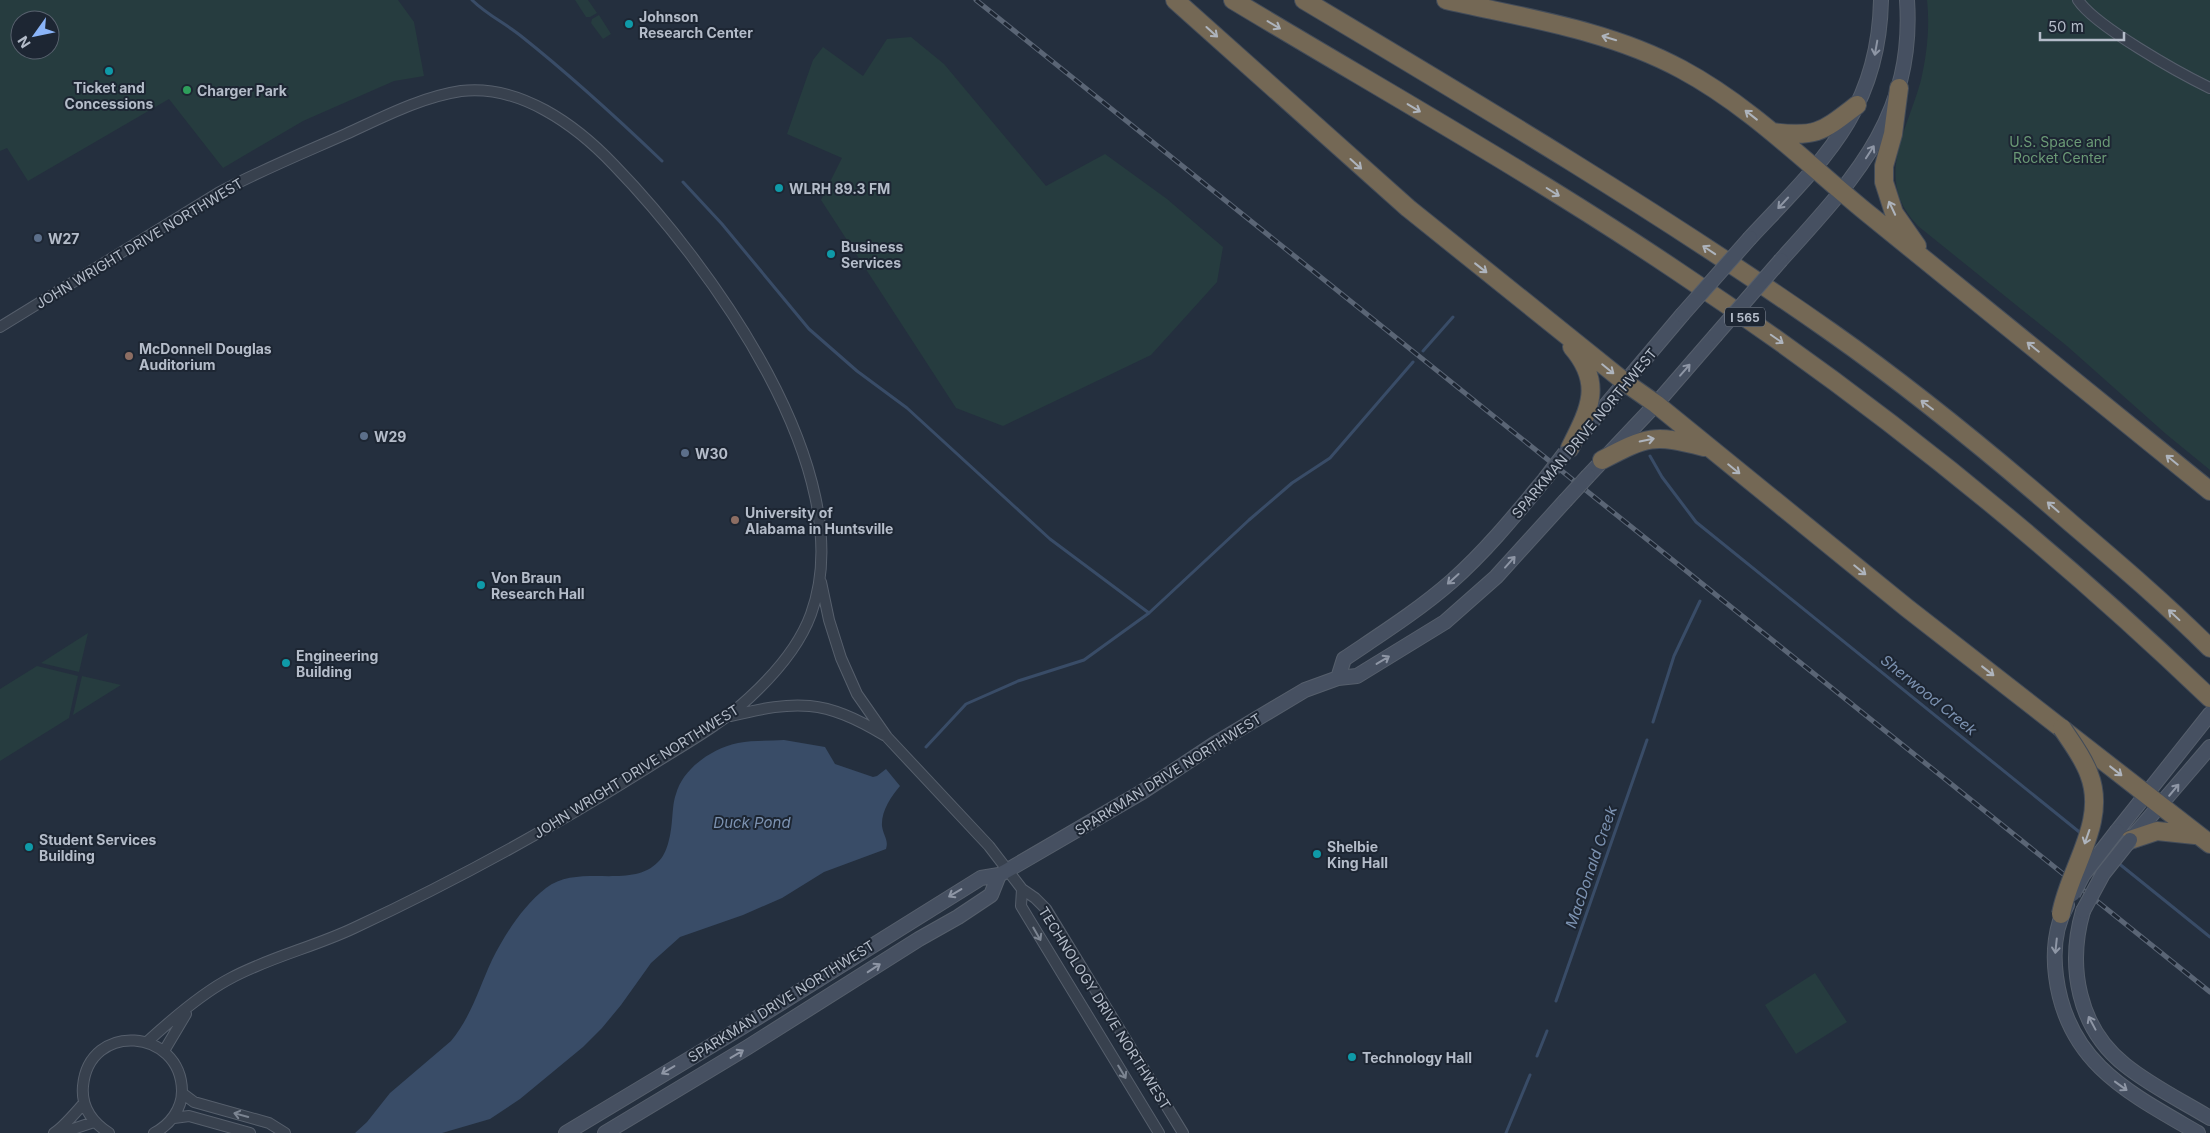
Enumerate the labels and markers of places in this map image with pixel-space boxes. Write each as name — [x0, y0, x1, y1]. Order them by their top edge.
place label: Johnson Research Center — [639, 8, 753, 41]
marker: Johnson Research Center — [623, 18, 635, 30]
marker: Ticket and Concessions — [103, 65, 115, 77]
place label: Ticket and Concessions — [65, 79, 154, 112]
place label: Charger Park — [197, 82, 288, 99]
marker: Charger Park — [181, 84, 193, 96]
place label: WLRH 89.3 FM — [789, 180, 890, 197]
marker: WLRH 89.3 FM — [773, 182, 785, 194]
place label: W27 — [48, 230, 80, 247]
marker: W27 — [32, 232, 44, 244]
place label: Business Services — [841, 238, 904, 271]
marker: Business Services — [825, 248, 837, 260]
place label: McDonnell Douglas Auditorium — [139, 340, 272, 373]
marker: McDonnell Douglas Auditorium — [123, 350, 135, 362]
place label: W29 — [374, 428, 406, 445]
marker: W29 — [358, 430, 370, 442]
place label: W30 — [695, 445, 728, 462]
marker: W30 — [679, 447, 691, 459]
place label: University of Alabama in Huntsville — [745, 504, 893, 537]
marker: University of Alabama in Huntsville — [729, 514, 741, 526]
place label: Von Braun Research Hall — [491, 569, 585, 602]
marker: Von Braun Research Hall — [475, 579, 487, 591]
place label: Engineering Building — [296, 647, 378, 680]
marker: Engineering Building — [280, 657, 292, 669]
place label: Student Services Building — [39, 831, 157, 864]
place label: Shelbie King Hall — [1327, 838, 1388, 871]
marker: Student Services Building — [23, 841, 35, 853]
marker: Shelbie King Hall — [1311, 848, 1323, 860]
place label: Technology Hall — [1362, 1049, 1472, 1066]
marker: Technology Hall — [1346, 1051, 1358, 1063]

